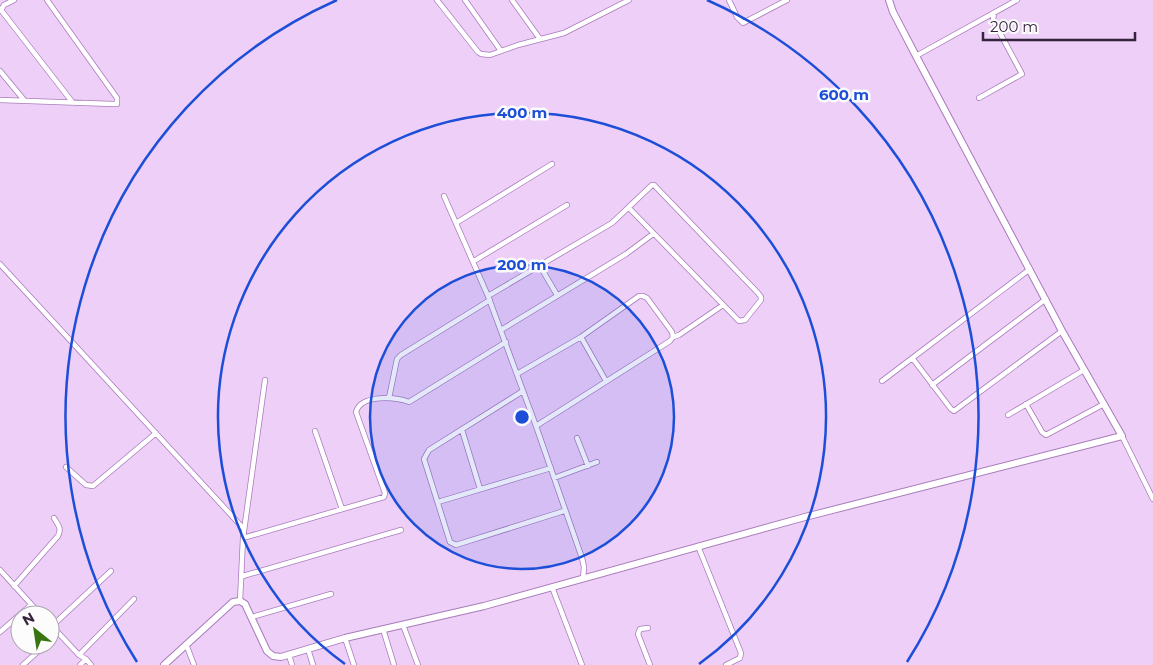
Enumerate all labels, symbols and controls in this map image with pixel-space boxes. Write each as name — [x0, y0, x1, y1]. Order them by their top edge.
scale bar — [983, 10, 1136, 42]
text: 200 m — [990, 17, 1038, 36]
text: 600 m — [819, 85, 869, 104]
text: 400 m — [497, 103, 547, 122]
text: 200 m — [497, 255, 547, 274]
centre of rings — [513, 408, 531, 426]
north arrow — [10, 605, 60, 655]
text: N — [19, 608, 38, 629]

